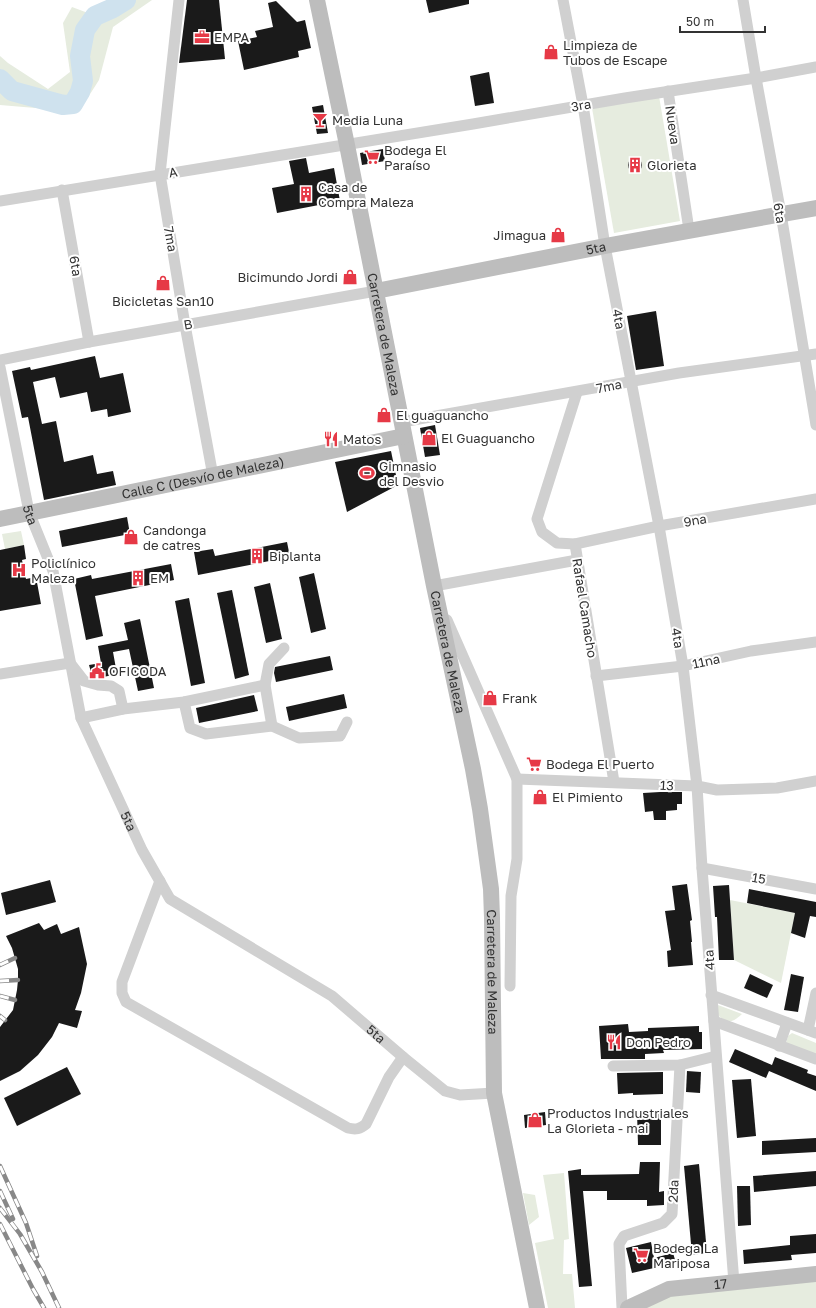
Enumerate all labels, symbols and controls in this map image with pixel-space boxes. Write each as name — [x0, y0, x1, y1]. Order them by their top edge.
scale bar — [680, 8, 765, 34]
text: 50 m — [686, 14, 714, 29]
office icon: EMPA — [193, 28, 211, 46]
place label: EMPA — [214, 29, 250, 45]
place label: Limpieza de Tubos de Escape — [563, 37, 667, 68]
shop icon: Limpieza de Tubos de Escape — [542, 43, 560, 61]
street label: 3ra — [570, 95, 592, 115]
street label: Nueva — [662, 104, 684, 146]
bar icon: Media Luna — [311, 111, 329, 129]
place label: Media Luna — [332, 112, 403, 128]
place label: Bodega El Paraíso — [384, 142, 447, 173]
supermarket icon: Bodega El Paraíso — [363, 148, 381, 166]
building icon: Glorieta — [626, 156, 644, 174]
place label: Glorieta — [647, 157, 697, 173]
street label: A — [167, 163, 179, 181]
place label: Casa de Compra Maleza — [318, 179, 414, 210]
building icon: Casa de Compra Maleza — [297, 185, 315, 203]
street label: 6ta — [770, 202, 790, 224]
street label: 7ma — [161, 225, 181, 253]
shop icon: Jimagua — [549, 226, 567, 244]
place label: Jimagua — [493, 227, 546, 243]
street label: 5ta — [584, 238, 607, 258]
street label: 6ta — [66, 255, 86, 277]
shop icon: Bicimundo Jordi — [341, 268, 359, 286]
place label: Bicimundo Jordi — [237, 269, 338, 285]
street label: Carretera de Maleza — [364, 271, 404, 397]
shop icon: Bicicletas San10 — [154, 274, 172, 292]
place label: Bicicletas San10 — [112, 293, 214, 309]
street label: 4ta — [609, 307, 629, 331]
street label: B — [182, 315, 194, 333]
street label: 7ma — [595, 376, 623, 396]
shop icon: El guaguancho — [375, 406, 393, 424]
place label: El guaguancho — [396, 407, 489, 423]
shop icon: El Guaguancho — [420, 429, 438, 447]
restaurant icon: Matos — [322, 430, 340, 448]
place label: El Guaguancho — [441, 430, 535, 446]
place label: Matos — [343, 431, 381, 447]
street label: Calle C (Desvío de Maleza) — [120, 453, 285, 502]
place label: Gimnasio del Desvio — [379, 458, 444, 489]
sports icon: Gimnasio del Desvio — [358, 464, 376, 482]
street label: 5ta — [20, 504, 41, 527]
street label: 9na — [682, 510, 708, 530]
place label: Candonga de catres — [143, 522, 206, 553]
shop icon: Candonga de catres — [122, 528, 140, 546]
building icon: Biplanta — [248, 547, 266, 565]
place label: Biplanta — [269, 548, 321, 564]
place label: Policlínico Maleza — [31, 555, 96, 586]
street label: Rafael Camacho — [569, 557, 601, 659]
hospital icon: Policlínico Maleza — [10, 561, 28, 579]
building icon: EM — [129, 569, 147, 587]
place label: EM — [150, 570, 169, 586]
street label: Carretera de Maleza — [427, 589, 469, 715]
street label: 4ta — [668, 627, 688, 649]
street label: 11na — [691, 650, 721, 672]
public building icon: OFICODA — [88, 662, 106, 680]
place label: OFICODA — [109, 663, 167, 679]
shop icon: Frank — [481, 689, 499, 707]
place label: Frank — [502, 690, 538, 706]
supermarket icon: Bodega El Puerto — [525, 755, 543, 773]
place label: Bodega El Puerto — [546, 756, 654, 772]
street label: 13 — [660, 777, 674, 793]
shop icon: El Pimiento — [531, 788, 549, 806]
place label: El Pimiento — [552, 789, 623, 805]
street label: 5ta — [117, 809, 140, 834]
street label: 15 — [751, 869, 767, 887]
street label: Carretera de Maleza — [484, 909, 501, 1035]
street label: 4ta — [700, 949, 718, 971]
street label: 5ta — [363, 1021, 389, 1046]
restaurant icon: Don Pedro — [605, 1033, 623, 1051]
place label: Don Pedro — [626, 1034, 691, 1050]
place label: Productos Industriales La Glorieta - mai — [547, 1105, 689, 1136]
shop icon: Productos Industriales La Glorieta - mai — [526, 1111, 544, 1129]
street label: 2da — [664, 1179, 682, 1203]
place label: Bodega La Mariposa — [653, 1240, 719, 1271]
supermarket icon: Bodega La Mariposa — [632, 1246, 650, 1264]
street label: 17 — [713, 1275, 728, 1292]

